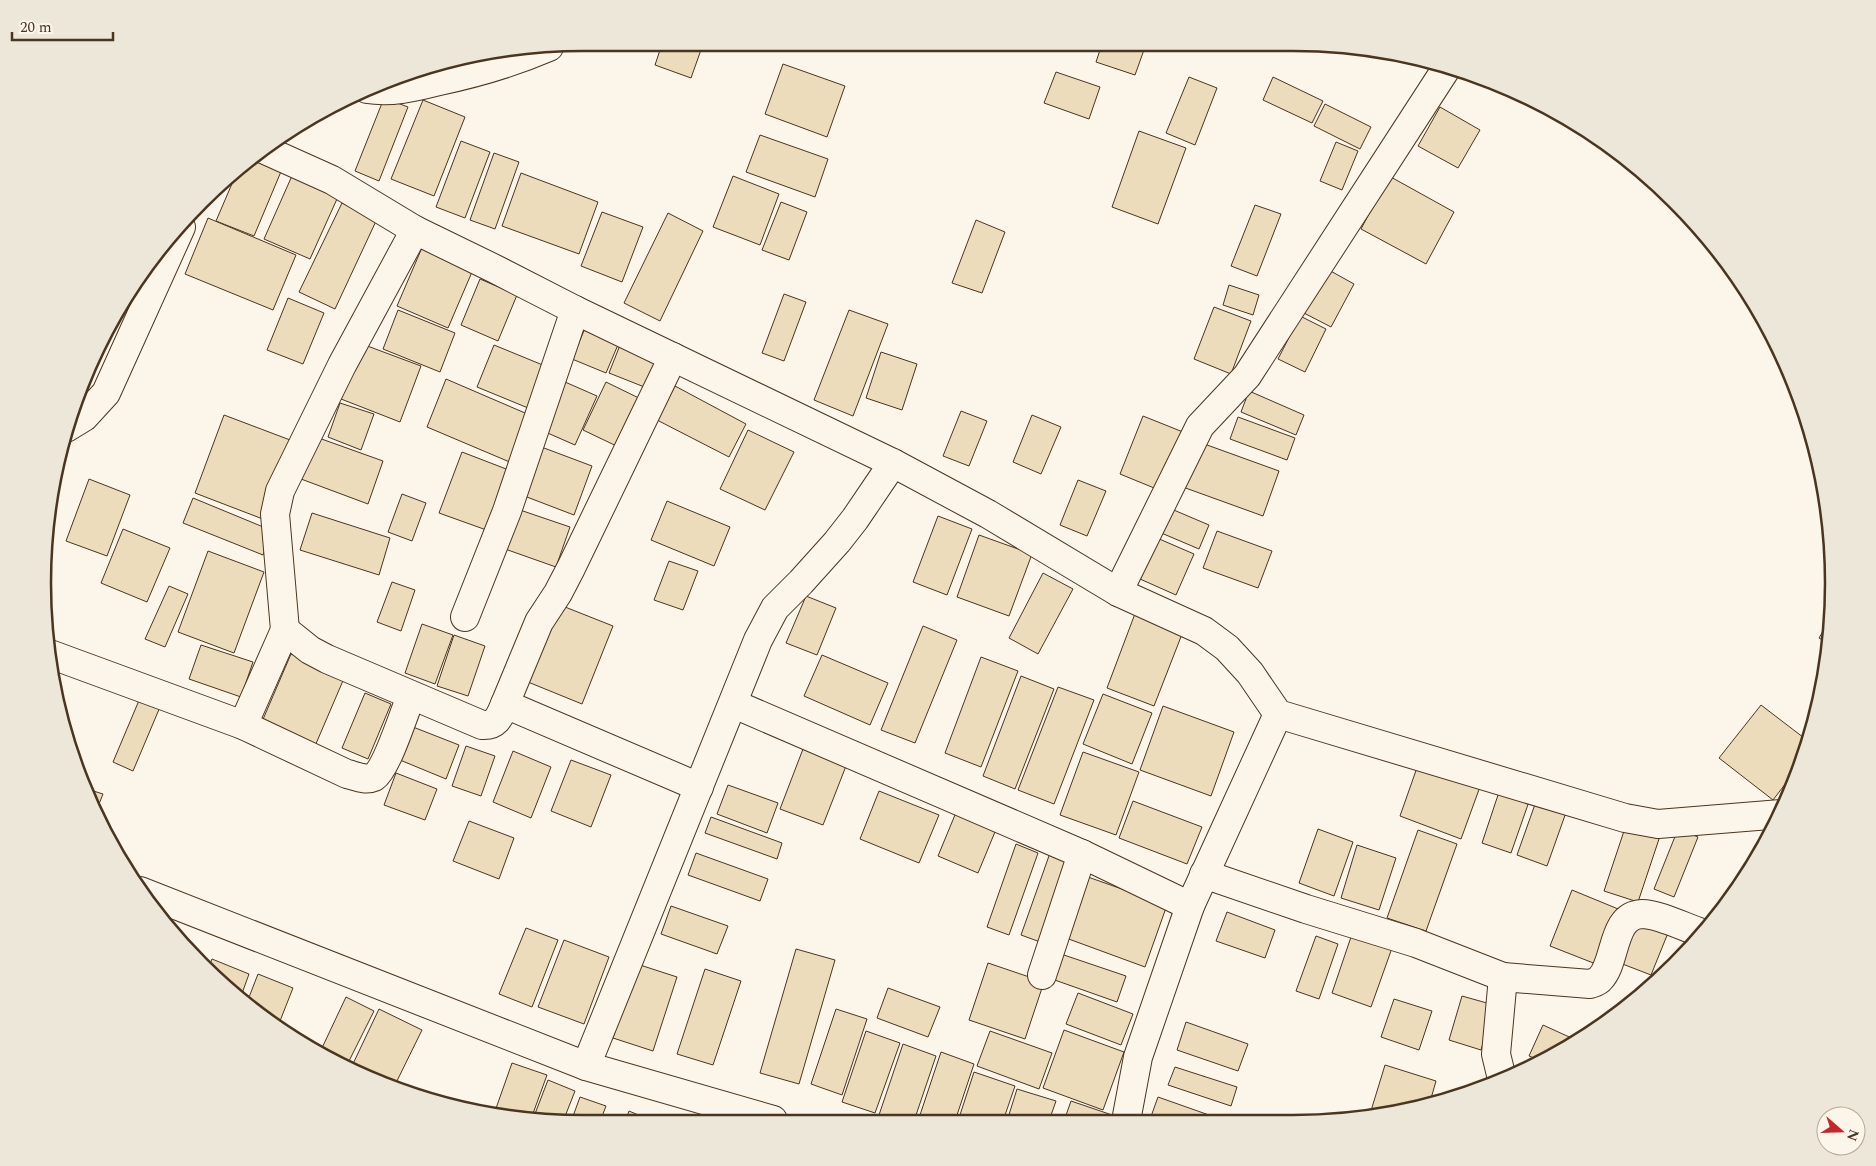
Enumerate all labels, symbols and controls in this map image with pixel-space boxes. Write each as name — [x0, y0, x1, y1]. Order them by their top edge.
scale bar — [12, 10, 114, 42]
text: 20 m — [20, 16, 52, 39]
north arrow — [1816, 1106, 1866, 1156]
text: N — [1841, 1126, 1865, 1144]

